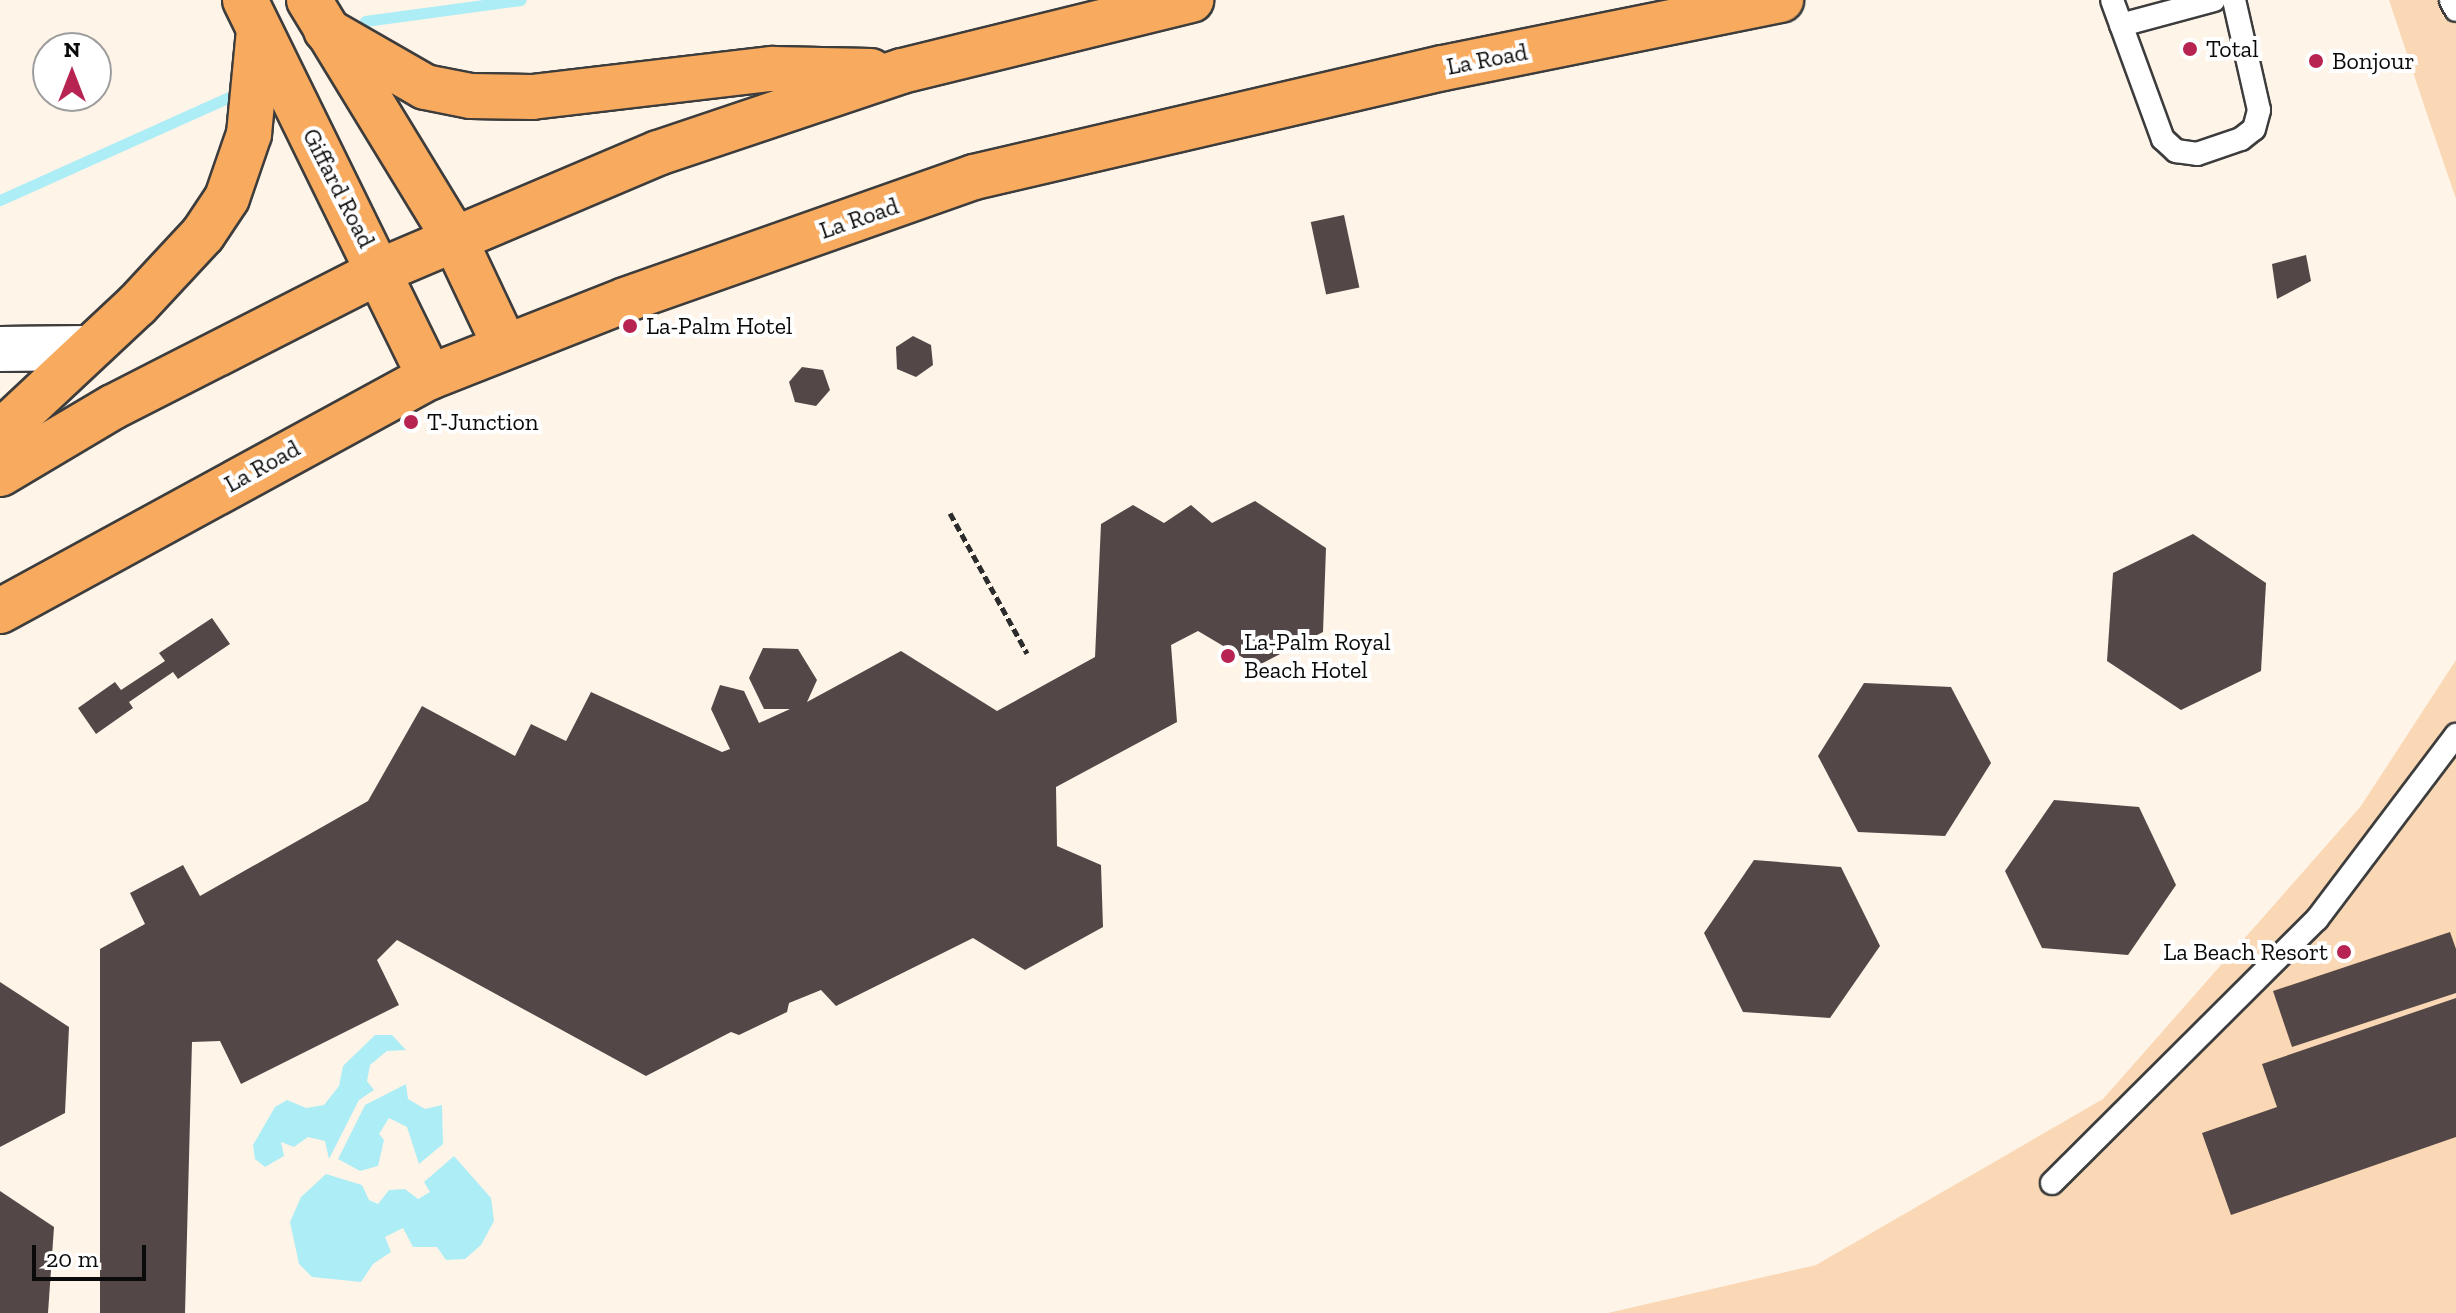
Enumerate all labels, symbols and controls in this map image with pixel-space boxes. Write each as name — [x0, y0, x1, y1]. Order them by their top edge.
north arrow — [32, 32, 112, 112]
place label: Total — [2206, 35, 2259, 63]
text: N — [64, 36, 80, 63]
street label: La Road — [1444, 37, 1530, 81]
marker: Total — [2181, 40, 2199, 58]
place label: Bonjour — [2332, 47, 2414, 75]
marker: Bonjour — [2307, 52, 2325, 70]
street label: Giffard Road — [297, 124, 381, 252]
street label: La Road — [816, 191, 902, 245]
place label: La-Palm Hotel — [646, 312, 792, 340]
marker: La-Palm Hotel — [621, 317, 639, 335]
place label: T-Junction — [427, 408, 539, 436]
marker: T-Junction — [402, 413, 420, 431]
street label: La Road — [219, 434, 305, 498]
place label: La-Palm Royal Beach Hotel — [1244, 628, 1391, 684]
marker: La-Palm Royal Beach Hotel — [1219, 647, 1237, 665]
place label: La Beach Resort — [2163, 938, 2328, 966]
marker: La Beach Resort — [2335, 943, 2353, 961]
scale bar — [36, 1229, 150, 1279]
text: 20 m — [46, 1244, 98, 1273]

